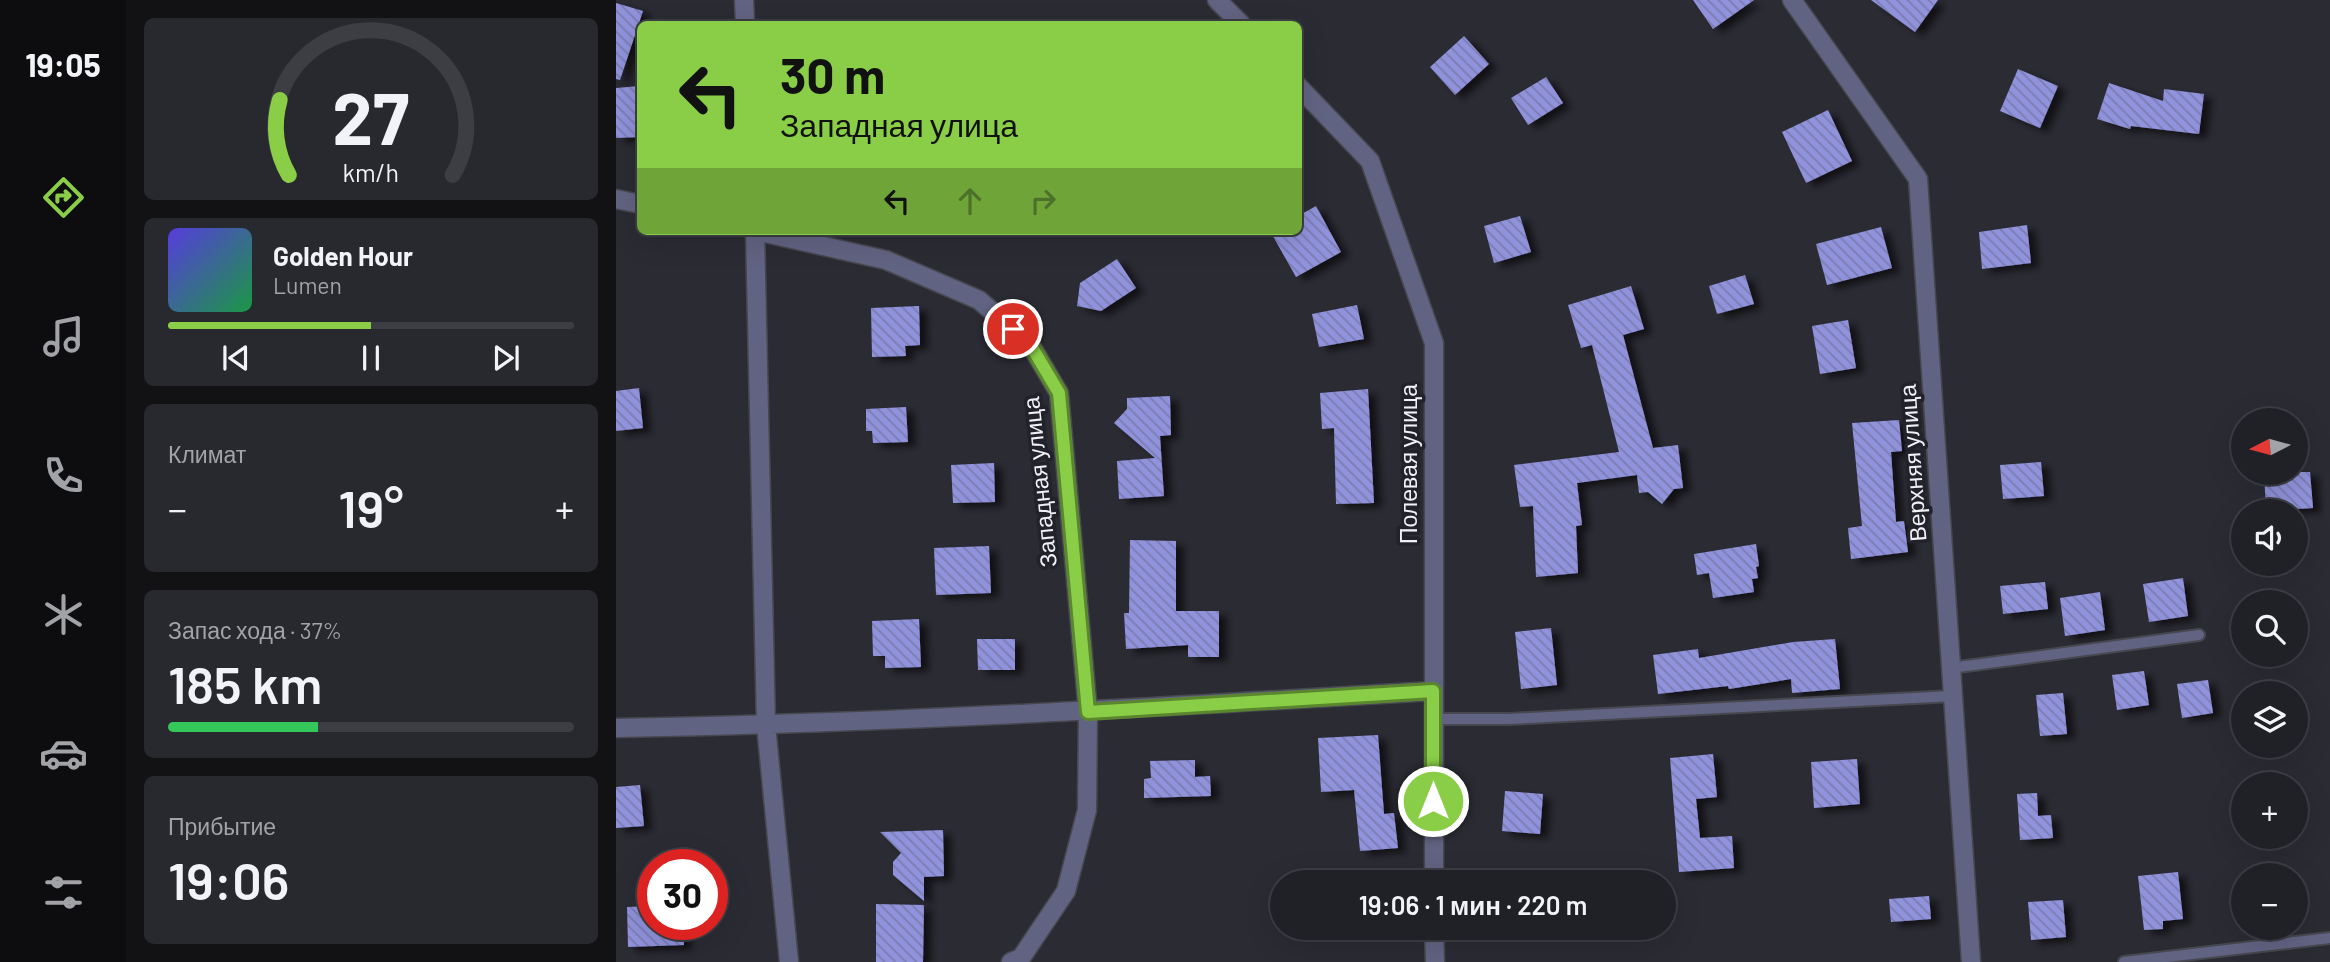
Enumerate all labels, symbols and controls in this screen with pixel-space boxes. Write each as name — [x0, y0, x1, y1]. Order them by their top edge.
text: 19:05 — [25, 45, 101, 83]
text: 30 m — [780, 45, 885, 104]
icon: left — [665, 49, 756, 140]
text: 27 — [333, 72, 409, 160]
text: Западная улица — [780, 105, 1018, 143]
text: km/h — [343, 157, 399, 187]
icon: directions — [39, 173, 88, 222]
icon: left — [878, 182, 916, 220]
icon: ahead — [951, 182, 989, 220]
icon: right — [1024, 182, 1062, 220]
text: Golden Hour — [273, 240, 413, 271]
text: Lumen — [273, 271, 342, 299]
pin — [983, 299, 1043, 359]
icon: arrive — [994, 310, 1032, 348]
icon: music — [39, 312, 88, 361]
icon: previous — [217, 339, 255, 377]
icon: pause — [352, 339, 390, 377]
icon: next — [487, 339, 525, 377]
street label: Верхняя улица — [1893, 383, 1931, 543]
street label: Полевая улица — [1394, 384, 1422, 544]
street label: Западная улица — [1016, 395, 1062, 569]
north arrow — [2231, 408, 2308, 485]
map controls — [2231, 408, 2308, 940]
text: Климат — [168, 440, 246, 468]
icon: phone — [39, 451, 88, 500]
text: 19° — [338, 476, 404, 538]
text: − — [168, 485, 187, 531]
text: + — [555, 485, 574, 531]
button: sound — [2231, 499, 2308, 576]
icon: climate — [39, 590, 88, 639]
button: search — [2231, 590, 2308, 667]
text: Запас хода · 37% — [168, 616, 342, 644]
text: 185 km — [168, 652, 322, 714]
button: layers — [2231, 681, 2308, 758]
icon: car — [39, 729, 88, 778]
position arrow — [1396, 764, 1470, 838]
button: + — [2231, 772, 2308, 849]
text: Прибытие — [168, 812, 276, 840]
text: 19:06 — [168, 848, 289, 910]
speed limit sign: 30 — [637, 849, 728, 940]
button: − — [2231, 863, 2308, 940]
icon: filters — [39, 868, 88, 917]
text: 19:06 · 1 мин · 220 m — [1359, 889, 1587, 920]

